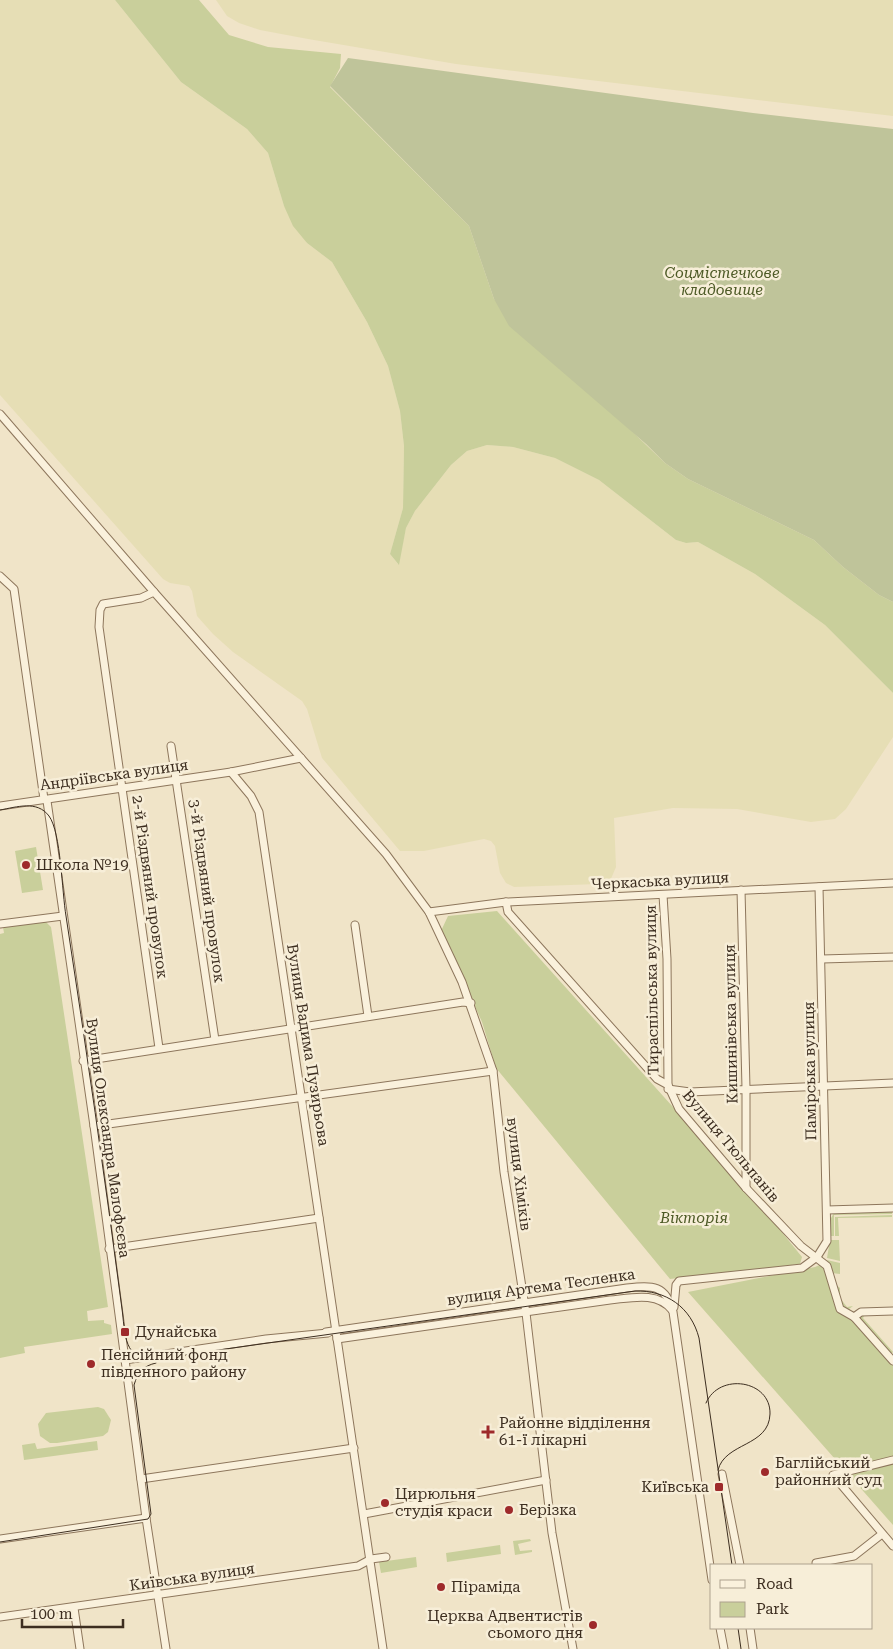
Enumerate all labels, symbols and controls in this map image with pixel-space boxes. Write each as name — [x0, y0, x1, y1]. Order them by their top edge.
park label: Соцмістечкове кладовище — [664, 264, 780, 299]
street label: Андріївська вулиця — [39, 756, 189, 794]
street label: 2-й Різдвяний провулок — [128, 794, 172, 980]
street label: 3-й Різдвяний провулок — [185, 798, 229, 984]
place label: Школа №19 — [36, 856, 129, 874]
marker: Школа №19 — [20, 859, 32, 871]
street label: Черкаська вулиця — [590, 868, 730, 894]
street label: Тираспільська вулиця — [642, 905, 662, 1075]
street label: Вулиця Вадима Пузирьова — [283, 943, 333, 1147]
street label: Кишинівська вулиця — [721, 944, 741, 1104]
street label: Памірська вулиця — [800, 1001, 820, 1141]
street label: Вулиця Олександра Малофєєва — [82, 1017, 134, 1259]
street label: Вулиця Тюльпанів — [679, 1086, 783, 1206]
street label: вулиця Хіміків — [503, 1116, 535, 1232]
park label: Вікторія — [659, 1209, 728, 1227]
street label: вулиця Артема Тесленка — [446, 1265, 636, 1309]
place label: Дунайська — [135, 1323, 217, 1341]
marker: Дунайська — [119, 1326, 131, 1338]
place label: Пенсійний фонд південного району — [101, 1346, 247, 1381]
marker: Пенсійний фонд південного району — [85, 1358, 97, 1370]
place label: Районне відділення 61-ї лікарні — [499, 1414, 651, 1449]
marker: Районне відділення 61-ї лікарні — [481, 1425, 495, 1439]
place label: Баглійський районний суд — [775, 1454, 883, 1489]
marker: Баглійський районний суд — [759, 1466, 771, 1478]
place label: Київська — [641, 1478, 709, 1496]
marker: Київська — [713, 1481, 725, 1493]
place label: Цирюльня студія краси — [395, 1485, 492, 1520]
marker: Цирюльня студія краси — [379, 1497, 391, 1509]
place label: Берізка — [519, 1501, 576, 1519]
marker: Берізка — [503, 1504, 515, 1516]
street label: Київська вулиця — [128, 1559, 256, 1595]
legend — [710, 1564, 873, 1629]
text: Road — [756, 1575, 793, 1593]
place label: Піраміда — [451, 1578, 520, 1596]
marker: Піраміда — [435, 1581, 447, 1593]
scale bar — [22, 1596, 124, 1628]
text: Park — [756, 1600, 790, 1618]
text: 100 m — [30, 1605, 73, 1623]
place label: Церква Адвентистів сьомого дня — [427, 1607, 583, 1642]
marker: Церква Адвентистів сьомого дня — [587, 1619, 599, 1631]

